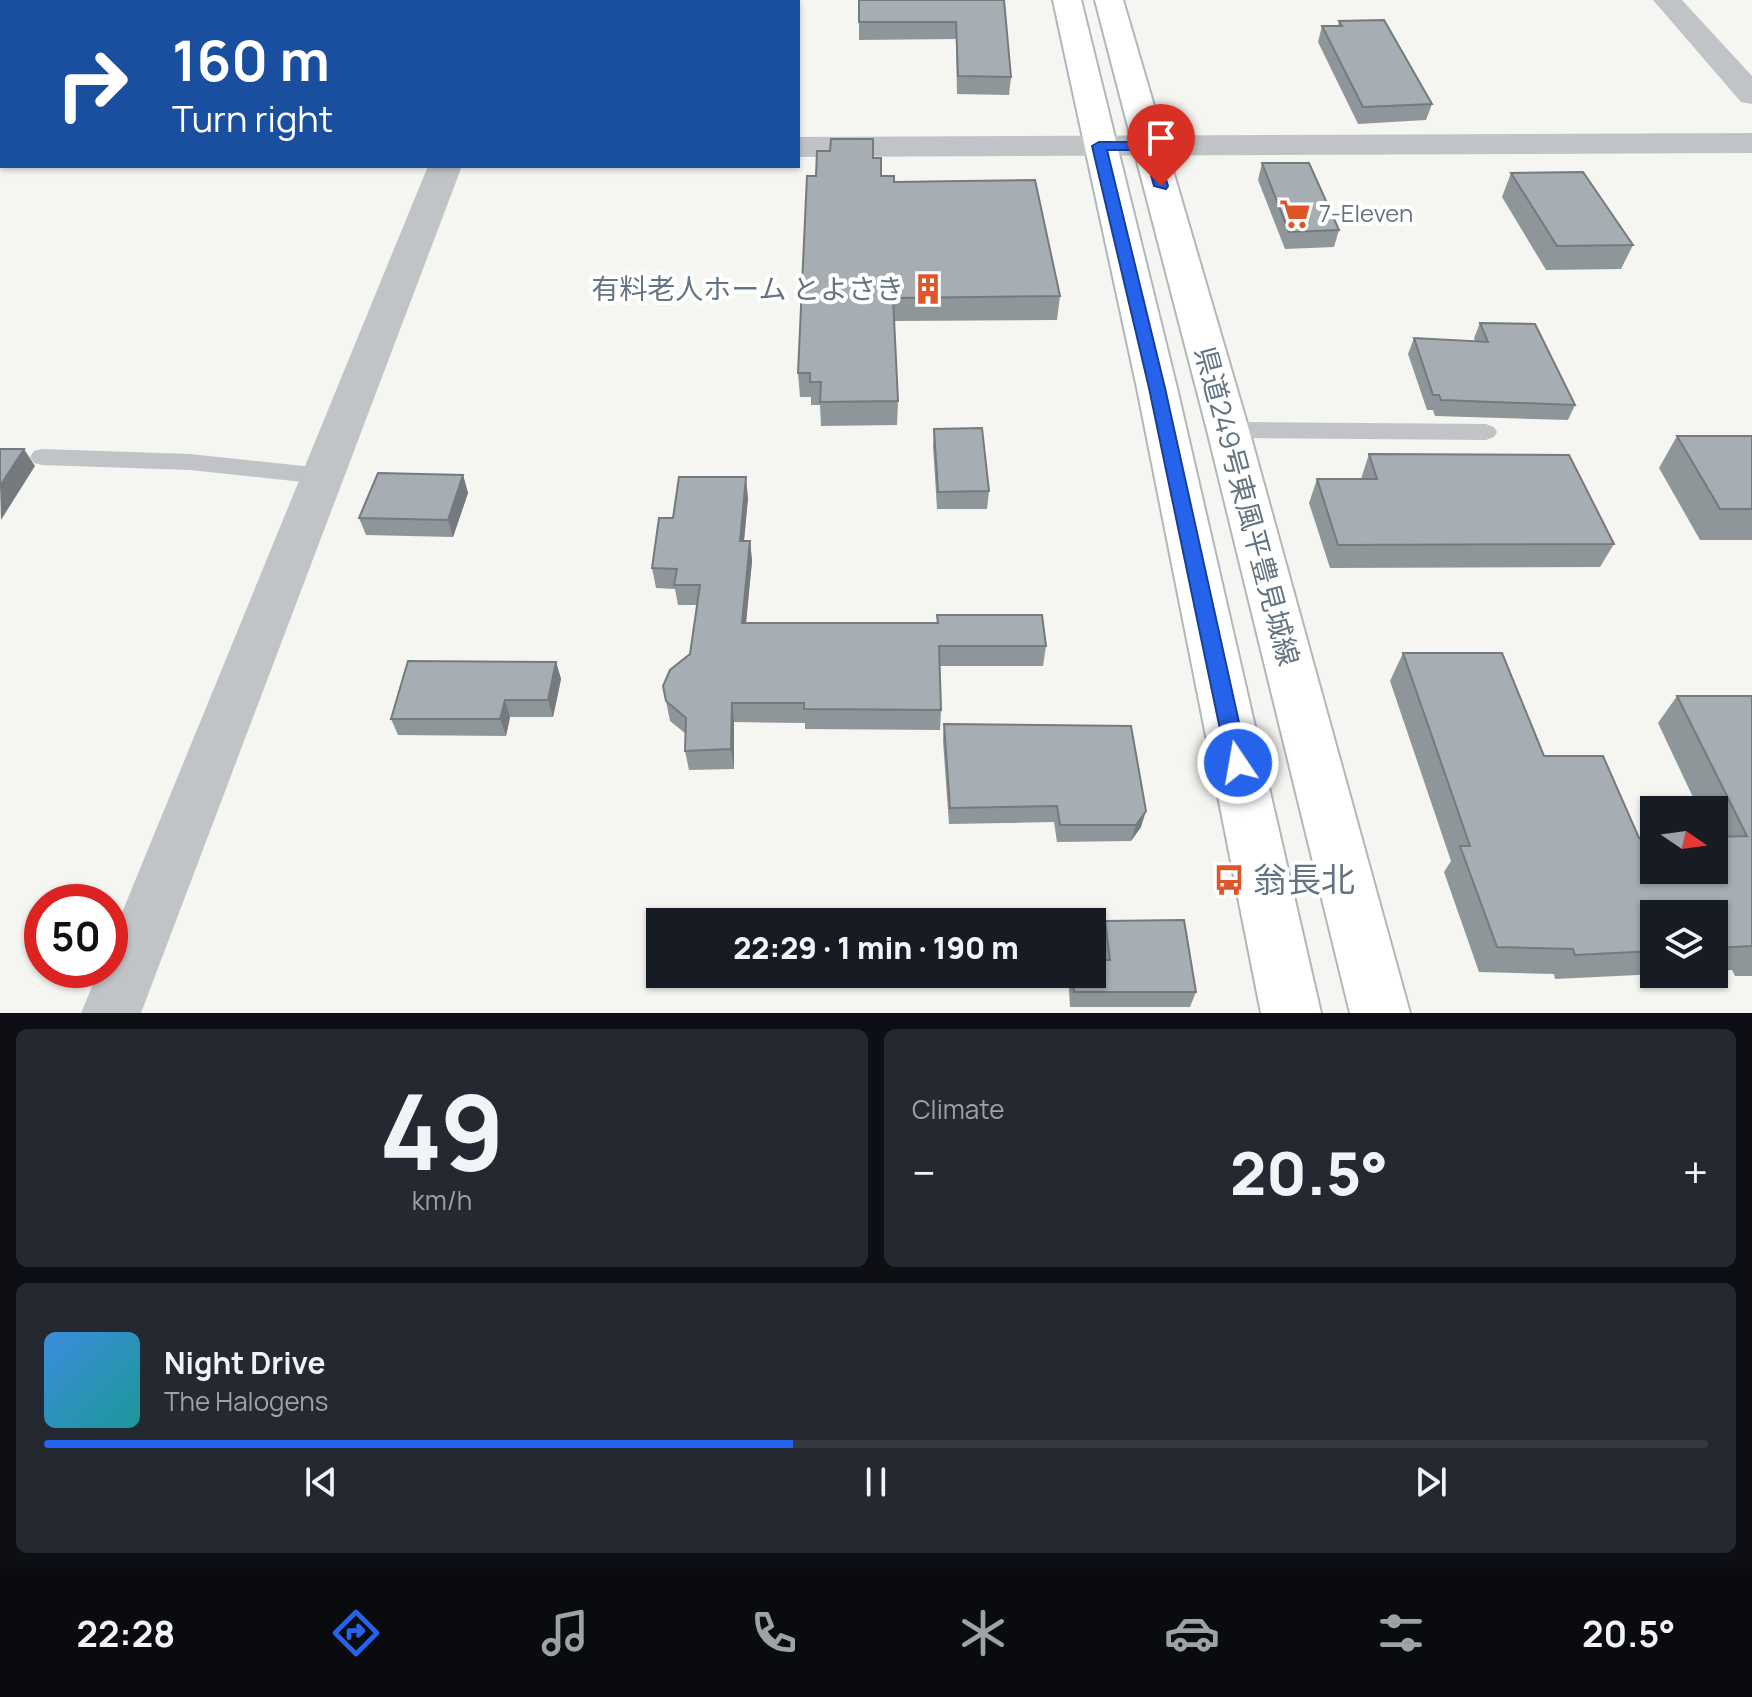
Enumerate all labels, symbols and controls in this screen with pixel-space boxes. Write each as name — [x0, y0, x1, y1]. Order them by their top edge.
text: 160 m — [172, 21, 330, 98]
icon: right — [40, 32, 144, 136]
text: Turn right — [172, 94, 333, 143]
pin — [1127, 104, 1195, 186]
icon: arrive — [1139, 116, 1183, 160]
place label: 7-Eleven — [1319, 196, 1413, 229]
supermarket icon: 7-Eleven — [1278, 197, 1312, 231]
place label: 有料老人ホーム とよさき — [591, 269, 904, 307]
building icon: 有料老人ホーム とよさき — [911, 272, 945, 306]
street label: 県道249号東風平豊見城線 — [1187, 342, 1309, 670]
position arrow — [1196, 721, 1280, 805]
north arrow — [1640, 796, 1728, 884]
map controls — [1640, 796, 1728, 988]
place label: 翁長北 — [1253, 856, 1355, 902]
bus stop icon: 翁長北 — [1212, 863, 1246, 897]
speed limit sign: 50 — [24, 884, 128, 988]
button: layers — [1640, 900, 1728, 988]
text: 22:29 · 1 min · 190 m — [733, 927, 1019, 968]
text: 49 — [379, 1059, 505, 1201]
text: Climate — [912, 1091, 1004, 1127]
text: 20.5° — [1230, 1131, 1388, 1213]
text: − — [912, 1142, 936, 1202]
text: + — [1683, 1142, 1708, 1202]
text: km/h — [412, 1182, 472, 1218]
text: Night Drive — [164, 1342, 326, 1383]
text: The Halogens — [164, 1383, 328, 1419]
icon: previous — [299, 1460, 343, 1504]
icon: pause — [854, 1460, 898, 1504]
icon: next — [1409, 1460, 1453, 1504]
icon: directions — [328, 1605, 384, 1661]
icon: music — [537, 1605, 593, 1661]
icon: phone — [746, 1605, 802, 1661]
icon: climate — [955, 1605, 1011, 1661]
icon: car — [1164, 1605, 1220, 1661]
icon: filters — [1373, 1605, 1429, 1661]
text: 22:28 — [76, 1609, 175, 1658]
text: 20.5° — [1582, 1609, 1675, 1658]

